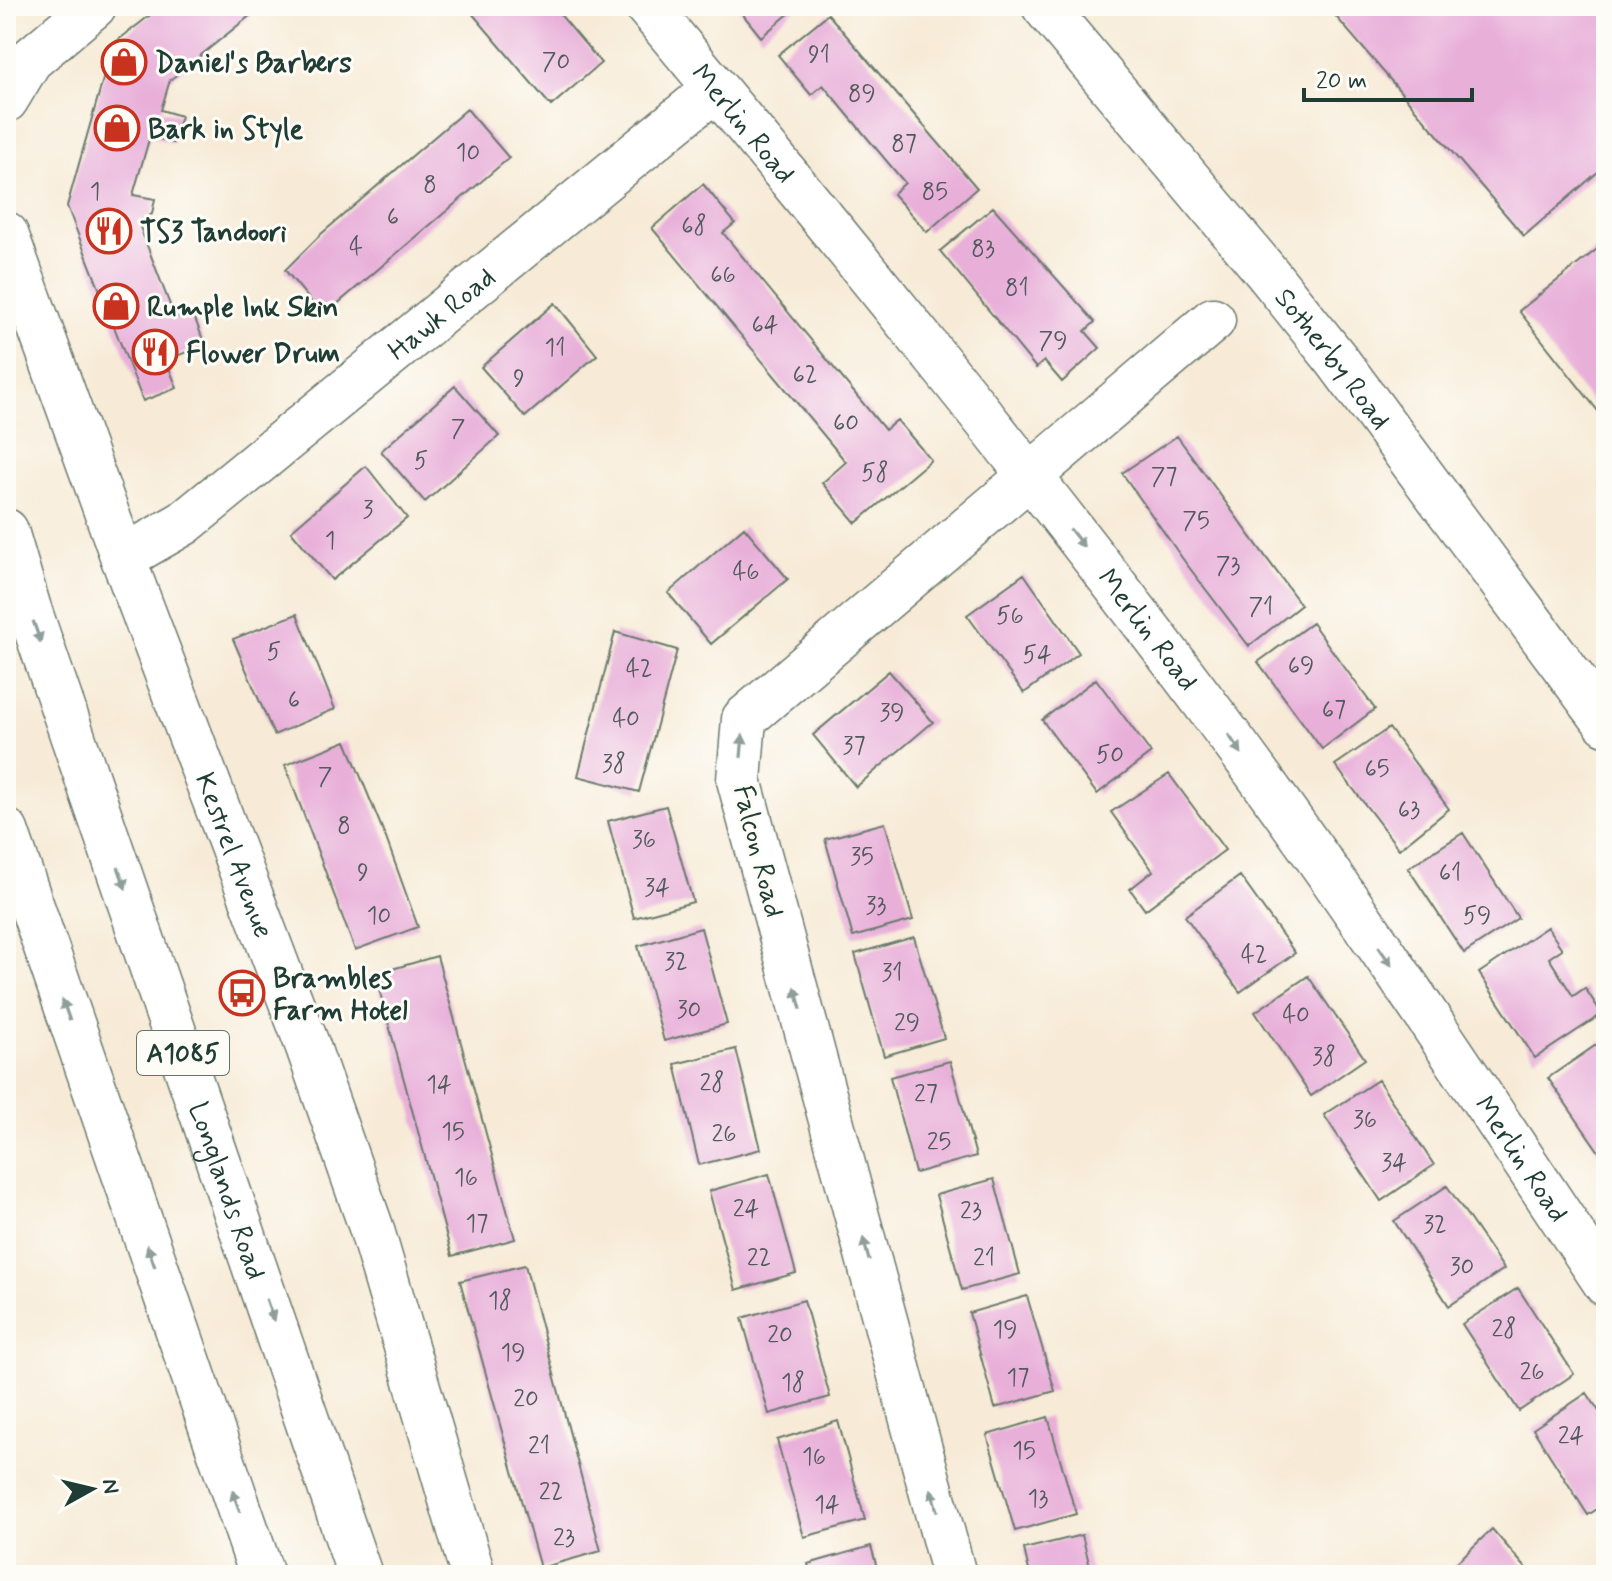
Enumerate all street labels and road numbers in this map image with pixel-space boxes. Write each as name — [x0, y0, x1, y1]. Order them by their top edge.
street label: Merlin Road — [682, 57, 802, 192]
street label: Hawk Road — [381, 260, 504, 370]
street label: Sotherby Road — [1265, 281, 1398, 438]
street label: Merlin Road — [1088, 562, 1205, 699]
street label: Kestrel Avenue — [185, 768, 281, 944]
street label: Falcon Road — [723, 782, 792, 922]
road number: A1085 — [137, 1031, 229, 1075]
street label: Merlin Road — [1465, 1089, 1576, 1230]
street label: Longlands Road — [178, 1098, 273, 1285]

